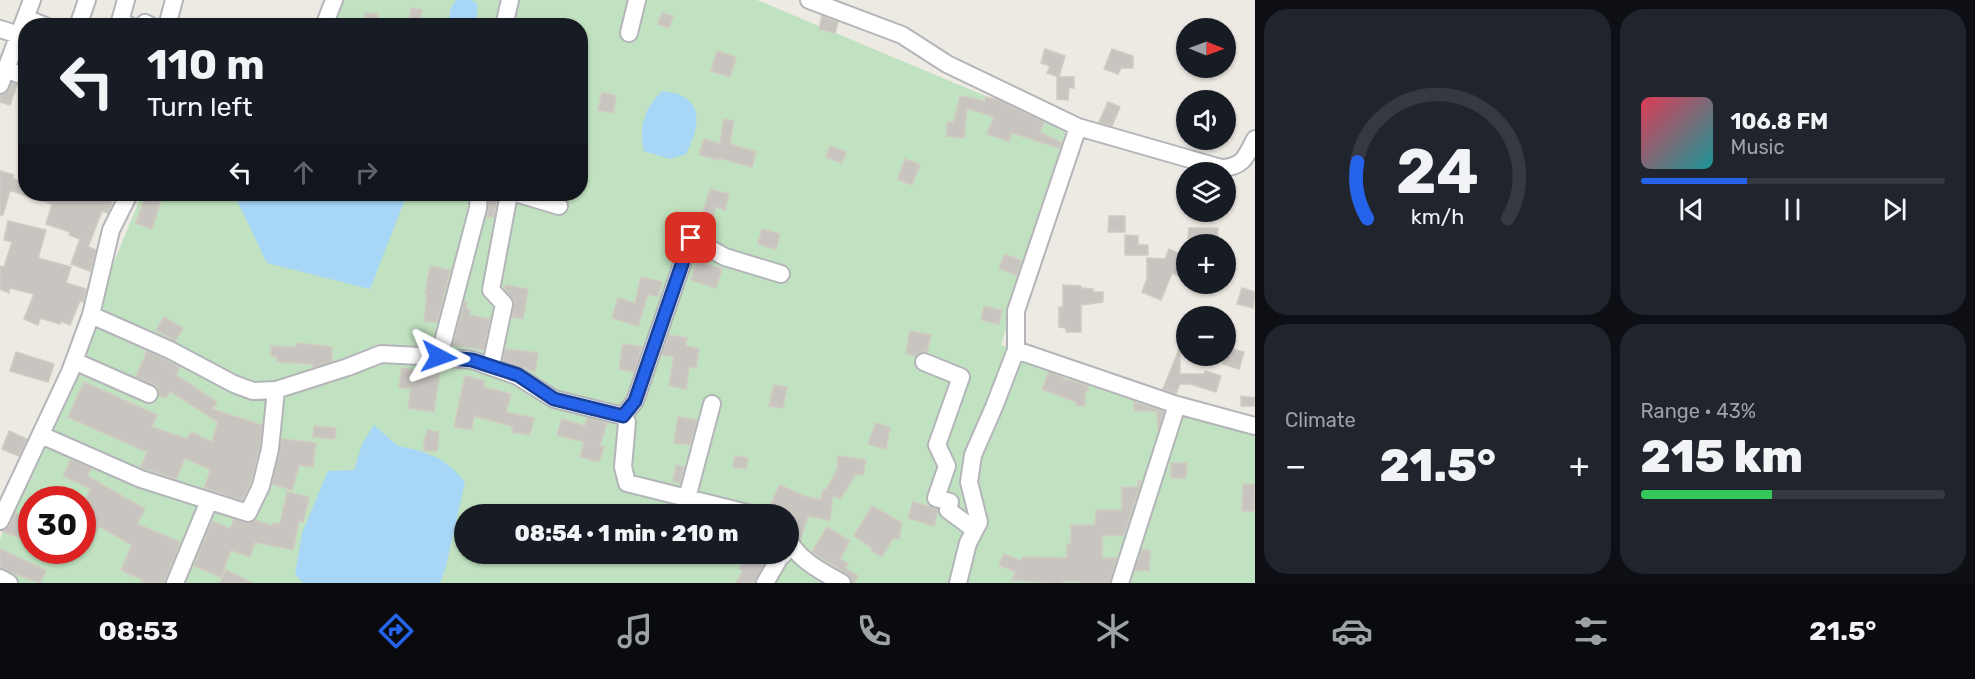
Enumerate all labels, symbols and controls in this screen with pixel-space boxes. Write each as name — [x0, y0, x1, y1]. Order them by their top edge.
north arrow — [1176, 18, 1236, 78]
map controls — [1176, 18, 1236, 366]
text: 110 m — [147, 40, 265, 90]
icon: left — [48, 42, 126, 120]
button: sound — [1176, 90, 1236, 150]
text: Turn left — [147, 91, 252, 123]
text: 106.8 FM — [1731, 108, 1828, 135]
text: 24 — [1396, 135, 1479, 209]
text: Music — [1731, 135, 1785, 159]
icon: left — [224, 156, 257, 189]
icon: ahead — [287, 156, 320, 189]
icon: right — [350, 156, 383, 189]
button: layers — [1176, 162, 1236, 222]
icon: previous — [1675, 193, 1708, 226]
icon: pause — [1776, 193, 1809, 226]
icon: next — [1878, 193, 1911, 226]
text: km/h — [1410, 204, 1464, 229]
pin — [665, 212, 716, 263]
icon: arrive — [674, 221, 707, 254]
button: + — [1176, 234, 1236, 294]
button: − — [1176, 306, 1236, 366]
position arrow — [407, 325, 471, 389]
text: Range · 43% — [1641, 399, 1756, 423]
text: Climate — [1285, 408, 1356, 432]
text: 215 km — [1641, 430, 1803, 483]
text: 21.5° — [1379, 439, 1496, 492]
text: − — [1285, 446, 1306, 485]
text: + — [1569, 446, 1589, 485]
speed limit sign: 30 — [18, 486, 96, 564]
text: 08:54 · 1 min · 210 m — [514, 520, 739, 547]
icon: directions — [375, 610, 417, 652]
icon: music — [614, 610, 656, 652]
icon: phone — [853, 610, 895, 652]
icon: climate — [1092, 610, 1134, 652]
icon: car — [1331, 610, 1373, 652]
icon: filters — [1570, 610, 1612, 652]
text: 08:53 — [99, 615, 178, 647]
text: 21.5° — [1809, 615, 1876, 647]

